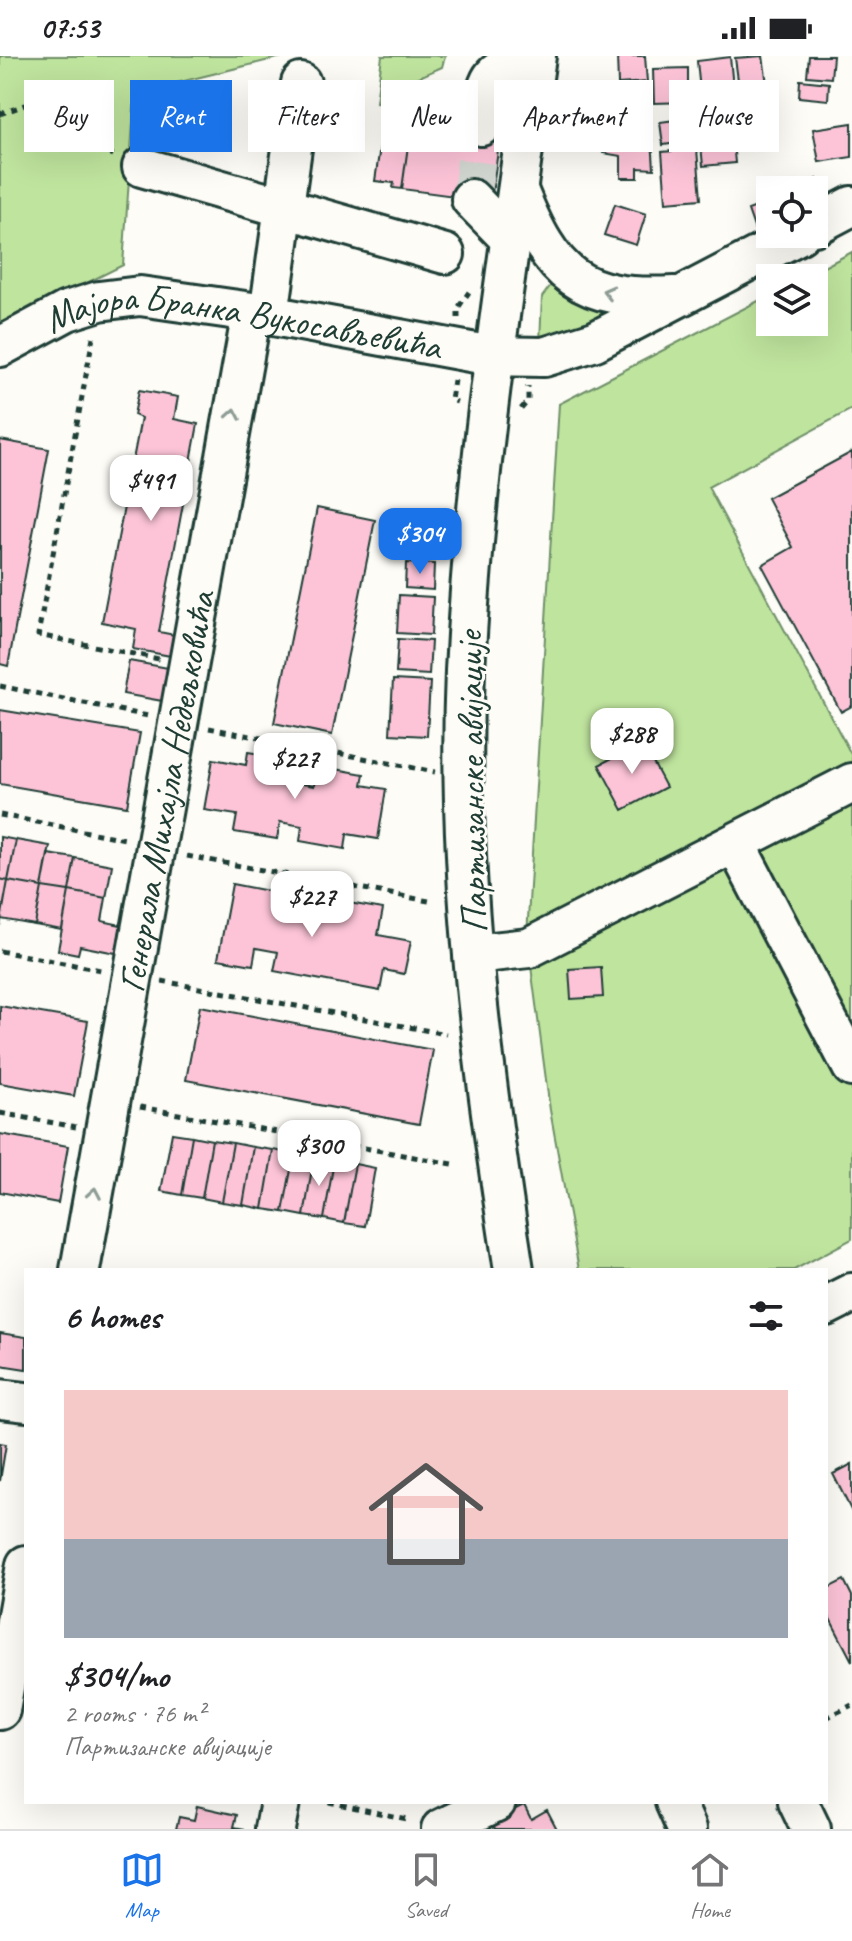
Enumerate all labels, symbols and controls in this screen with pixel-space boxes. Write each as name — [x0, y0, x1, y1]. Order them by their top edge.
text: 07:53 — [40, 9, 99, 47]
chip: Buy — [24, 80, 114, 152]
chip: Rent — [130, 80, 232, 152]
chip: Filters — [248, 80, 365, 152]
chip: New — [381, 80, 478, 152]
chip: Apartment — [494, 80, 653, 152]
chip: House — [669, 80, 779, 152]
map controls — [756, 176, 828, 336]
button: locate — [756, 176, 828, 248]
button: layers — [756, 264, 828, 336]
street label: Мајора Бранка Вукосављевића — [35, 273, 447, 371]
one-way arrow — [601, 284, 615, 301]
one-way arrow — [225, 407, 242, 421]
pin: $491 — [104, 455, 198, 523]
text: $491 — [128, 464, 174, 497]
pin: $304 — [373, 508, 467, 576]
text: $304 — [397, 517, 443, 550]
street label: Генерала Михајла Недељковића — [107, 585, 226, 996]
street label: Партизанске авијације — [445, 628, 498, 933]
pin: $288 — [585, 708, 679, 776]
text: $288 — [609, 717, 655, 750]
pin: $227 — [248, 733, 342, 801]
text: $227 — [272, 742, 318, 775]
pin: $227 — [265, 871, 359, 939]
text: $227 — [289, 880, 335, 913]
pin: $300 — [272, 1120, 366, 1188]
text: $300 — [296, 1129, 342, 1162]
one-way arrow — [84, 1186, 101, 1200]
icon: filters — [744, 1294, 788, 1338]
text: 6 homes — [64, 1295, 161, 1338]
icon: home — [354, 1442, 498, 1586]
text: $304/mo — [64, 1654, 169, 1697]
text: 2 rooms · 76 m² — [64, 1697, 205, 1730]
text: Партизанске авијације — [64, 1730, 271, 1763]
tab: Map — [120, 1848, 164, 1924]
tab: Saved — [404, 1848, 448, 1924]
tab: Home — [688, 1848, 732, 1924]

